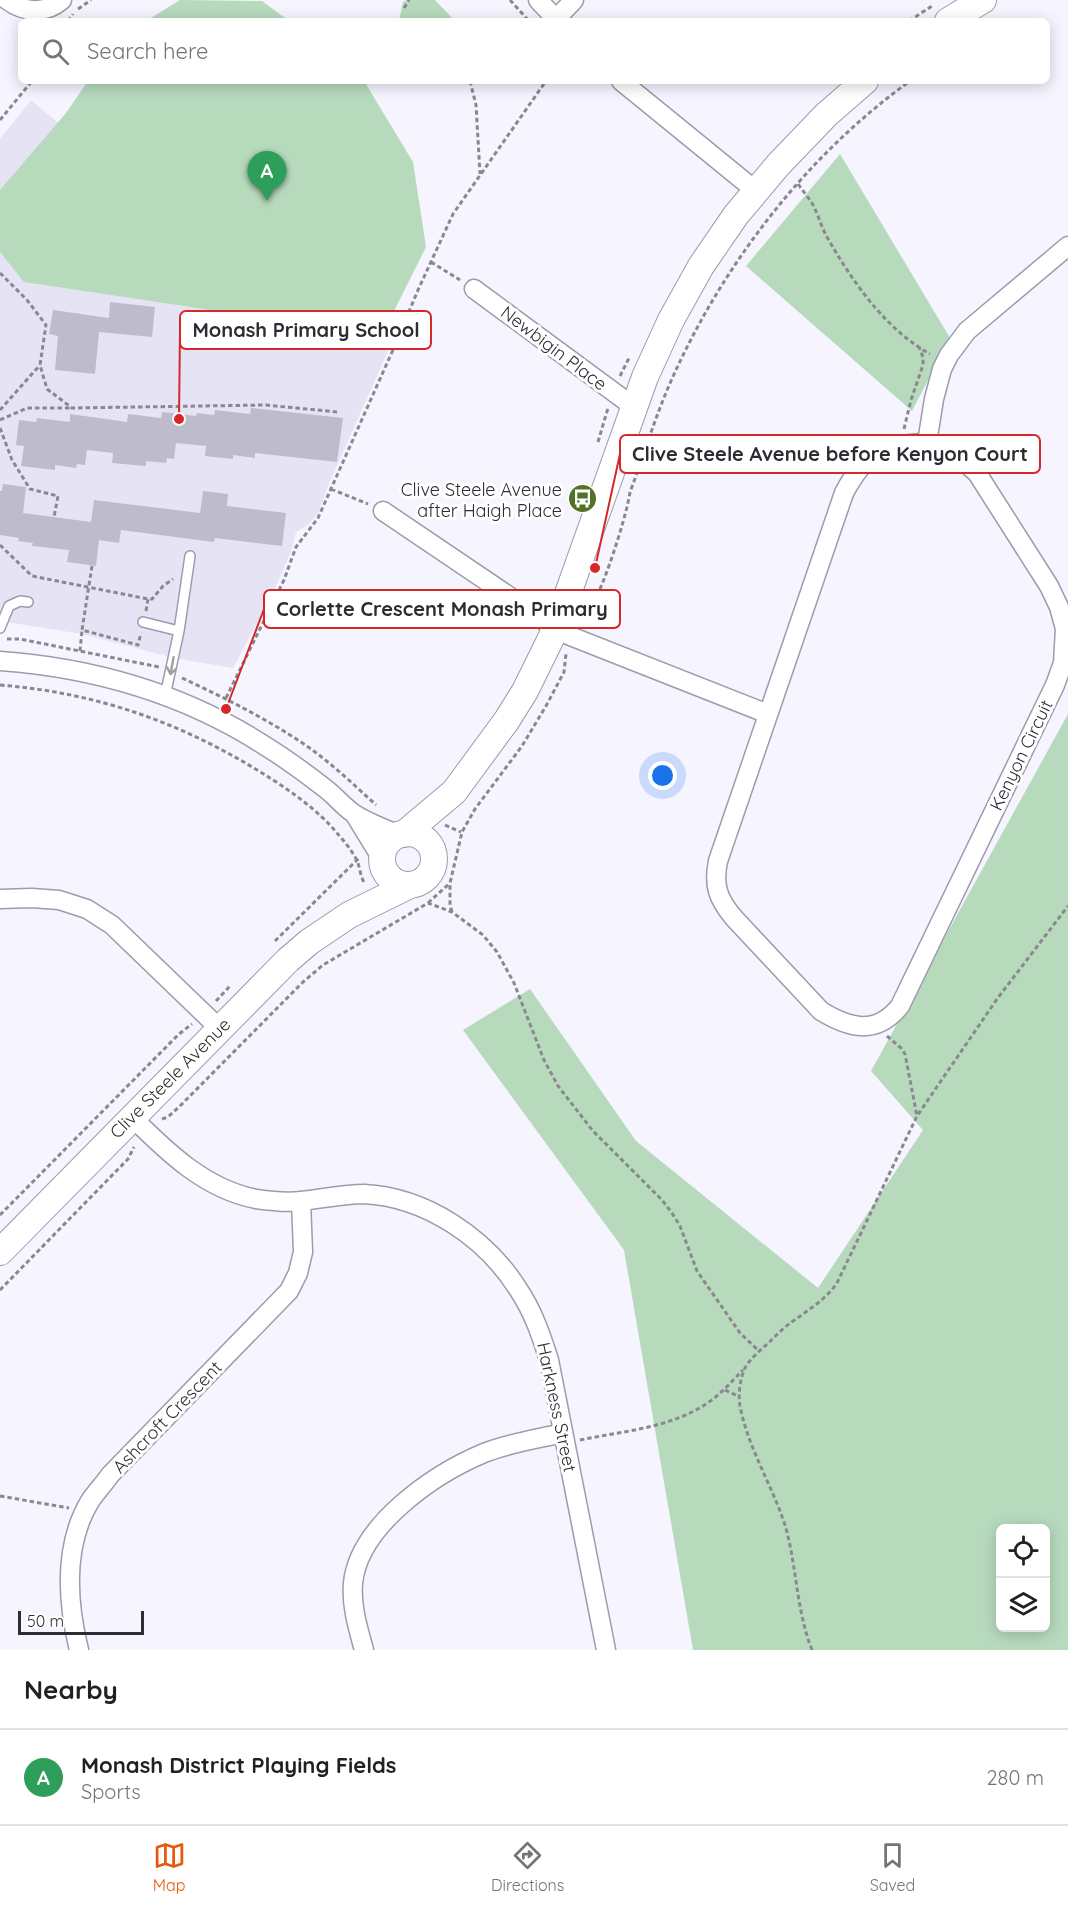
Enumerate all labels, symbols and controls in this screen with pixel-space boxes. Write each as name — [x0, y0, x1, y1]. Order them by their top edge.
search box — [18, 18, 1050, 84]
icon: search — [39, 35, 72, 68]
text: Search here — [87, 37, 208, 65]
pin: A — [248, 152, 286, 201]
street label: Newbigin Place — [496, 301, 612, 395]
callout: Monash Primary School — [180, 311, 431, 349]
text: Monash Primary School — [192, 317, 420, 342]
callout: Clive Steele Avenue before Kenyon Court — [620, 435, 1040, 473]
text: Clive Steele Avenue before Kenyon Court — [632, 441, 1028, 466]
place label: Clive Steele Avenue after Haigh Place — [401, 478, 562, 522]
bus stop icon: Clive Steele Avenue after Haigh Place — [567, 483, 599, 515]
callout: Corlette Crescent Monash Primary — [264, 590, 620, 628]
text: Corlette Crescent Monash Primary — [276, 596, 608, 621]
one-way arrow — [166, 655, 177, 675]
street label: Kenyon Circuit — [984, 696, 1058, 814]
your location — [648, 761, 677, 790]
street label: Clive Steele Avenue — [105, 1013, 235, 1143]
street label: Harkness Street — [532, 1340, 582, 1474]
street label: Ashcroft Crescent — [107, 1356, 227, 1478]
map controls — [996, 1524, 1050, 1632]
button: locate — [996, 1524, 1050, 1578]
button: layers — [996, 1578, 1050, 1632]
scale bar — [18, 1608, 144, 1636]
text: 50 m — [27, 1611, 64, 1631]
text: Nearby — [24, 1673, 118, 1706]
text: Monash District Playing Fields — [81, 1751, 396, 1779]
text: A — [37, 1765, 50, 1790]
text: 280 m — [987, 1765, 1044, 1790]
text: Sports — [81, 1779, 141, 1804]
tab: Map — [153, 1839, 186, 1895]
tab: Directions — [491, 1839, 564, 1895]
tab: Saved — [870, 1839, 915, 1895]

